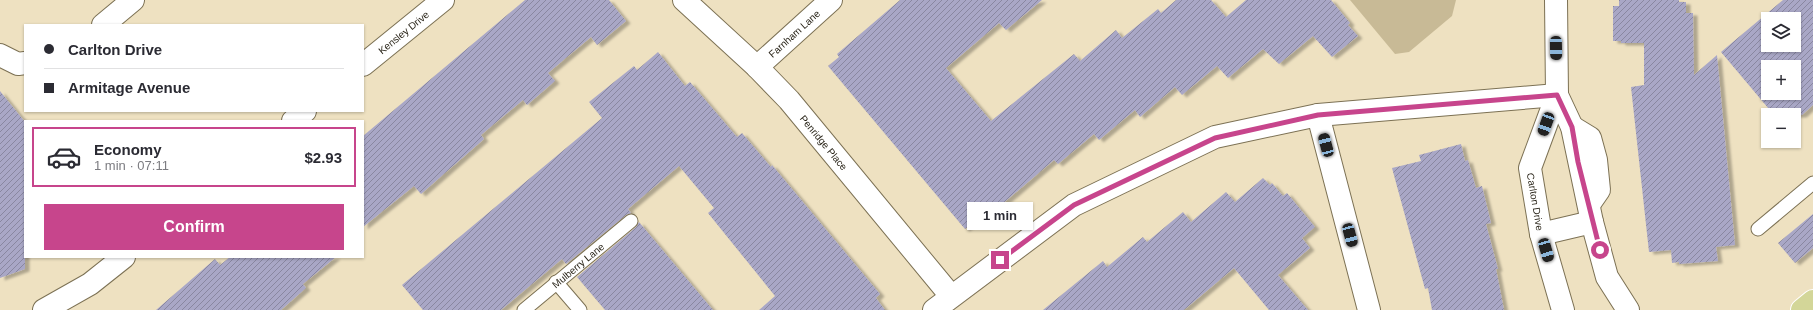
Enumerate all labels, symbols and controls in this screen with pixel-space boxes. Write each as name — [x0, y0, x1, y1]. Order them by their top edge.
street label: Farnham Lane — [767, 8, 823, 60]
street label: Kensley Drive — [376, 9, 431, 56]
map controls — [1761, 12, 1801, 148]
button: layers — [1761, 12, 1801, 52]
car — [1550, 36, 1562, 60]
text: Carlton Drive — [68, 41, 162, 58]
button: + — [1761, 60, 1801, 100]
text: Armitage Avenue — [68, 79, 190, 96]
button: − — [1761, 108, 1801, 148]
car — [1536, 111, 1556, 137]
street label: Penridge Place — [798, 113, 850, 173]
car — [1317, 132, 1335, 158]
icon: car — [46, 139, 82, 175]
text: Economy — [94, 141, 162, 158]
text: $2.93 — [304, 149, 342, 166]
text: 1 min · 07:11 — [94, 158, 169, 173]
street label: Carlton Drive — [1525, 172, 1545, 232]
callout: 1 min — [967, 202, 1033, 230]
button: Confirm — [44, 204, 344, 250]
text: 1 min — [983, 208, 1017, 223]
car — [1341, 222, 1359, 248]
car — [1537, 237, 1555, 263]
street label: Mulberry Lane — [550, 241, 607, 290]
route start — [1591, 241, 1609, 259]
route end — [991, 251, 1009, 269]

